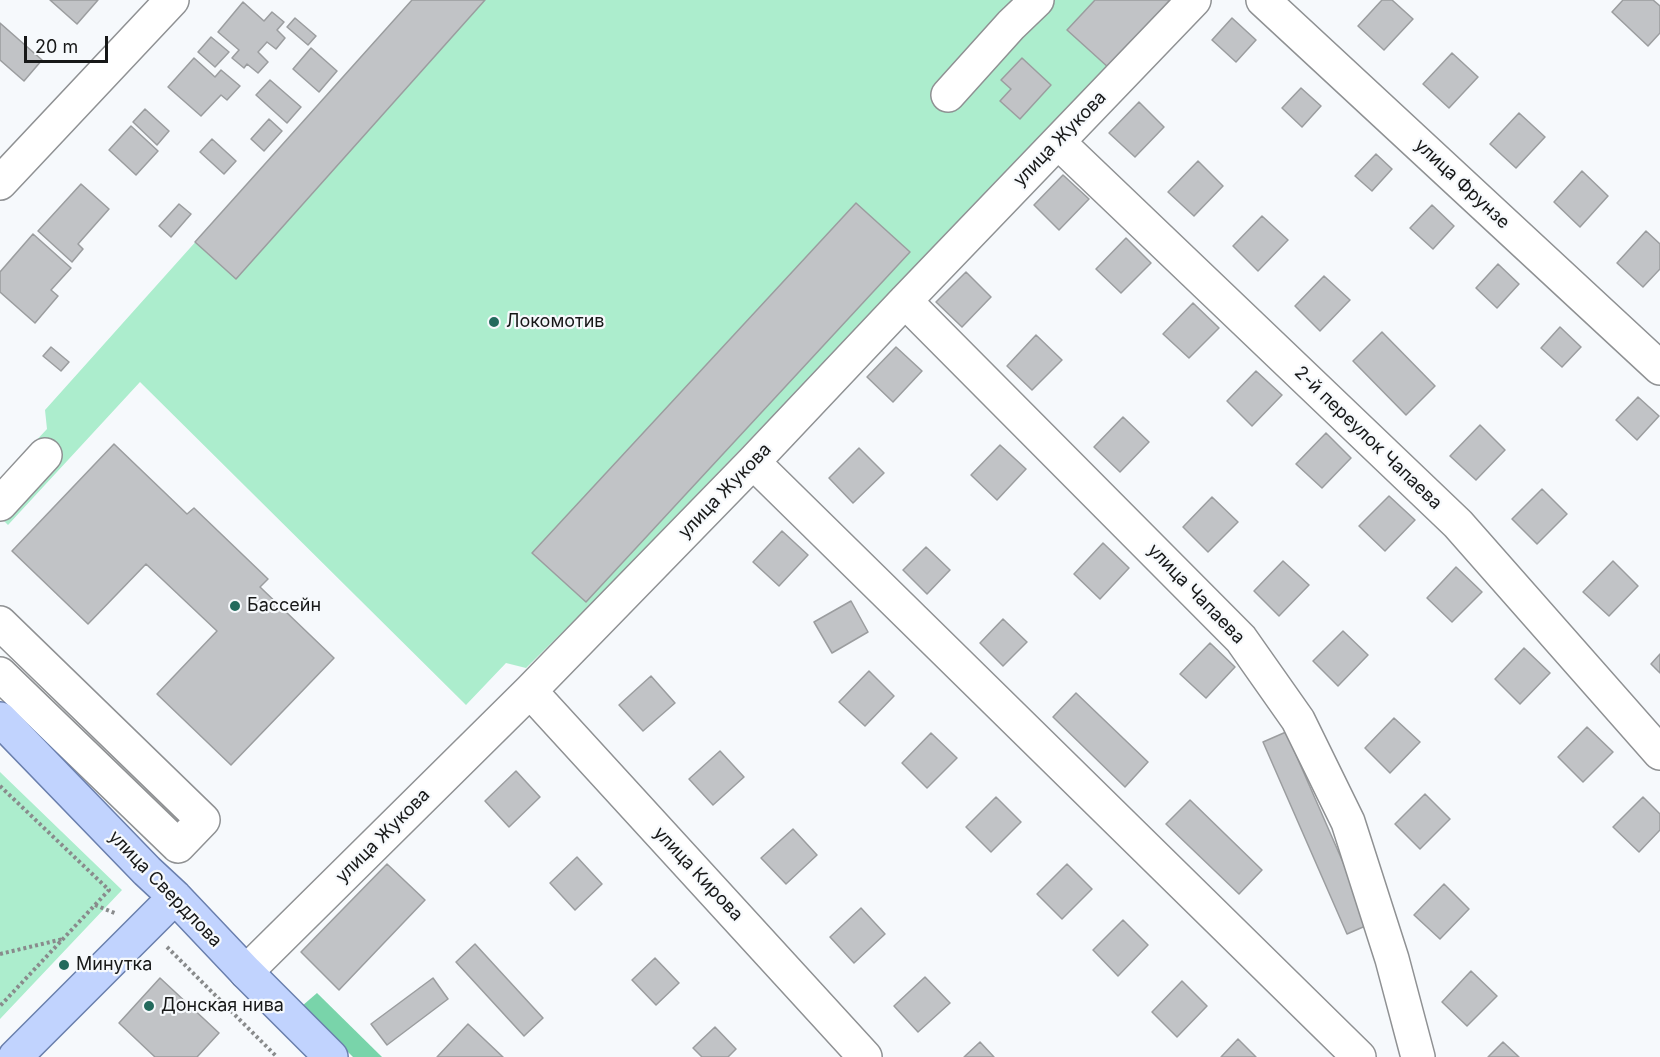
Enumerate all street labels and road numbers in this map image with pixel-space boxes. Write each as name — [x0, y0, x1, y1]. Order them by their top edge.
street label: улица Жукова — [1009, 87, 1111, 191]
street label: улица Фрунзе — [1410, 135, 1514, 233]
street label: 2-й переулок Чапаева — [1290, 362, 1446, 514]
street label: улица Жукова — [674, 439, 776, 543]
street label: улица Чапаева — [1143, 540, 1249, 648]
street label: улица Жукова — [332, 785, 434, 887]
street label: улица Кирова — [649, 822, 747, 926]
street label: улица Свердлова — [104, 826, 226, 952]

